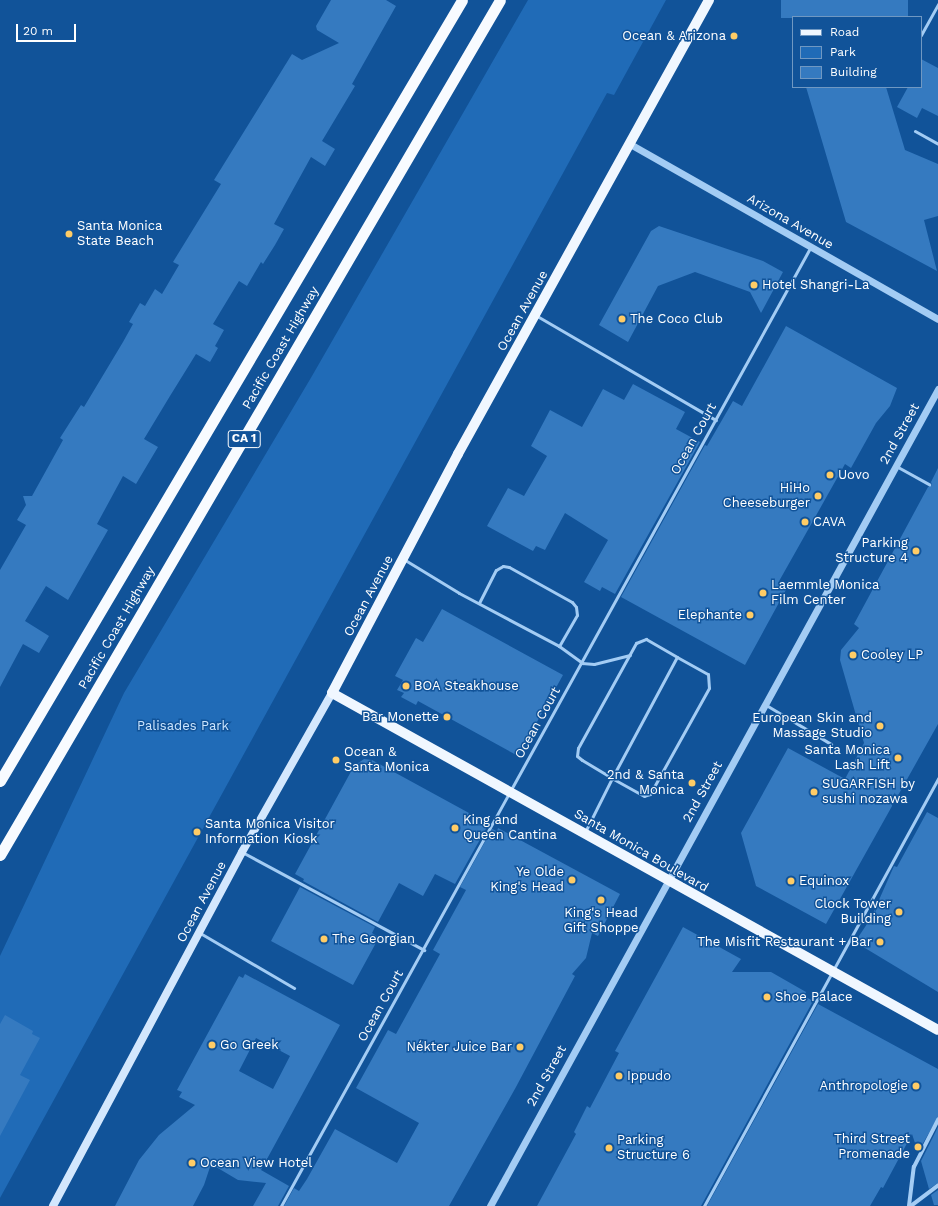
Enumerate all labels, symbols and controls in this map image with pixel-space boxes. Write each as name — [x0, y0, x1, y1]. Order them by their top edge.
scale bar — [18, 16, 78, 42]
legend — [792, 16, 922, 88]
text: 20 m — [23, 24, 53, 38]
text: Road — [830, 25, 859, 39]
place label: Ocean & Arizona — [622, 28, 726, 44]
marker: Ocean & Arizona — [729, 31, 739, 41]
text: Park — [830, 45, 856, 59]
text: Building — [830, 65, 877, 79]
street label: Arizona Avenue — [744, 191, 836, 253]
place label: Santa Monica State Beach — [77, 219, 163, 250]
marker: Santa Monica State Beach — [64, 229, 74, 239]
street label: Ocean Avenue — [494, 268, 552, 354]
place label: Hotel Shangri-La — [762, 277, 870, 293]
marker: Hotel Shangri-La — [749, 280, 759, 290]
street label: Pacific Coast Highway — [239, 284, 323, 412]
place label: The Coco Club — [630, 311, 723, 327]
marker: The Coco Club — [617, 314, 627, 324]
street label: Ocean Court — [668, 400, 720, 478]
street label: 2nd Street — [877, 401, 923, 467]
road number: CA 1 — [227, 429, 261, 449]
place label: Uovo — [838, 467, 869, 483]
marker: Uovo — [825, 470, 835, 480]
place label: HiHo Cheeseburger — [723, 481, 810, 512]
marker: HiHo Cheeseburger — [813, 491, 823, 501]
place label: CAVA — [813, 514, 846, 530]
marker: CAVA — [800, 517, 810, 527]
place label: Parking Structure 4 — [835, 536, 908, 567]
marker: Parking Structure 4 — [911, 546, 921, 556]
street label: Ocean Avenue — [341, 552, 397, 640]
street label: Pacific Coast Highway — [75, 564, 159, 692]
place label: Laemmle Monica Film Center — [771, 578, 879, 609]
marker: Laemmle Monica Film Center — [758, 588, 768, 598]
place label: Elephante — [678, 607, 742, 623]
marker: Elephante — [745, 610, 755, 620]
place label: Cooley LP — [861, 647, 924, 663]
marker: Cooley LP — [848, 650, 858, 660]
place label: BOA Steakhouse — [414, 678, 519, 694]
marker: BOA Steakhouse — [401, 681, 411, 691]
street label: Ocean Court — [512, 684, 564, 762]
place label: Bar Monette — [362, 709, 439, 725]
place label: European Skin and Massage Studio — [752, 711, 872, 742]
marker: Bar Monette — [442, 712, 452, 722]
park label: Palisades Park — [137, 718, 229, 734]
marker: European Skin and Massage Studio — [875, 721, 885, 731]
place label: Santa Monica Lash Lift — [804, 743, 890, 774]
place label: Ocean & Santa Monica — [344, 745, 430, 776]
marker: Santa Monica Lash Lift — [893, 753, 903, 763]
marker: Ocean & Santa Monica — [331, 755, 341, 765]
street label: 2nd Street — [680, 759, 726, 825]
place label: 2nd & Santa Monica — [607, 768, 684, 799]
place label: SUGARFISH by sushi nozawa — [822, 777, 915, 808]
marker: 2nd & Santa Monica — [687, 778, 697, 788]
marker: SUGARFISH by sushi nozawa — [809, 787, 819, 797]
street label: Santa Monica Boulevard — [571, 806, 711, 896]
place label: King and Queen Cantina — [463, 813, 557, 844]
place label: Santa Monica Visitor Information Kiosk — [205, 817, 336, 848]
marker: King and Queen Cantina — [450, 823, 460, 833]
marker: Santa Monica Visitor Information Kiosk — [192, 827, 202, 837]
street label: Ocean Avenue — [174, 858, 230, 946]
place label: Ye Olde King's Head — [490, 865, 564, 896]
place label: Equinox — [799, 873, 849, 889]
marker: Ye Olde King's Head — [567, 875, 577, 885]
marker: Equinox — [786, 876, 796, 886]
marker: King's Head Gift Shoppe — [596, 895, 606, 905]
place label: Clock Tower Building — [814, 897, 891, 928]
place label: King's Head Gift Shoppe — [563, 906, 639, 937]
marker: Clock Tower Building — [894, 907, 904, 917]
place label: The Georgian — [332, 931, 415, 947]
marker: The Georgian — [319, 934, 329, 944]
place label: The Misfit Restaurant + Bar — [697, 934, 872, 950]
marker: The Misfit Restaurant + Bar — [875, 937, 885, 947]
street label: Ocean Court — [355, 967, 407, 1045]
place label: Shoe Palace — [775, 989, 853, 1005]
marker: Shoe Palace — [762, 992, 772, 1002]
place label: Go Greek — [220, 1037, 279, 1053]
place label: Nékter Juice Bar — [406, 1039, 512, 1055]
marker: Go Greek — [207, 1040, 217, 1050]
marker: Nékter Juice Bar — [515, 1042, 525, 1052]
street label: 2nd Street — [524, 1043, 570, 1109]
place label: Ippudo — [627, 1068, 671, 1084]
marker: Ippudo — [614, 1071, 624, 1081]
place label: Anthropologie — [819, 1078, 908, 1094]
marker: Anthropologie — [911, 1081, 921, 1091]
place label: Third Street Promenade — [834, 1132, 910, 1163]
place label: Parking Structure 6 — [617, 1133, 690, 1164]
marker: Third Street Promenade — [913, 1142, 923, 1152]
marker: Parking Structure 6 — [604, 1143, 614, 1153]
place label: Ocean View Hotel — [200, 1155, 313, 1171]
marker: Ocean View Hotel — [187, 1158, 197, 1168]

